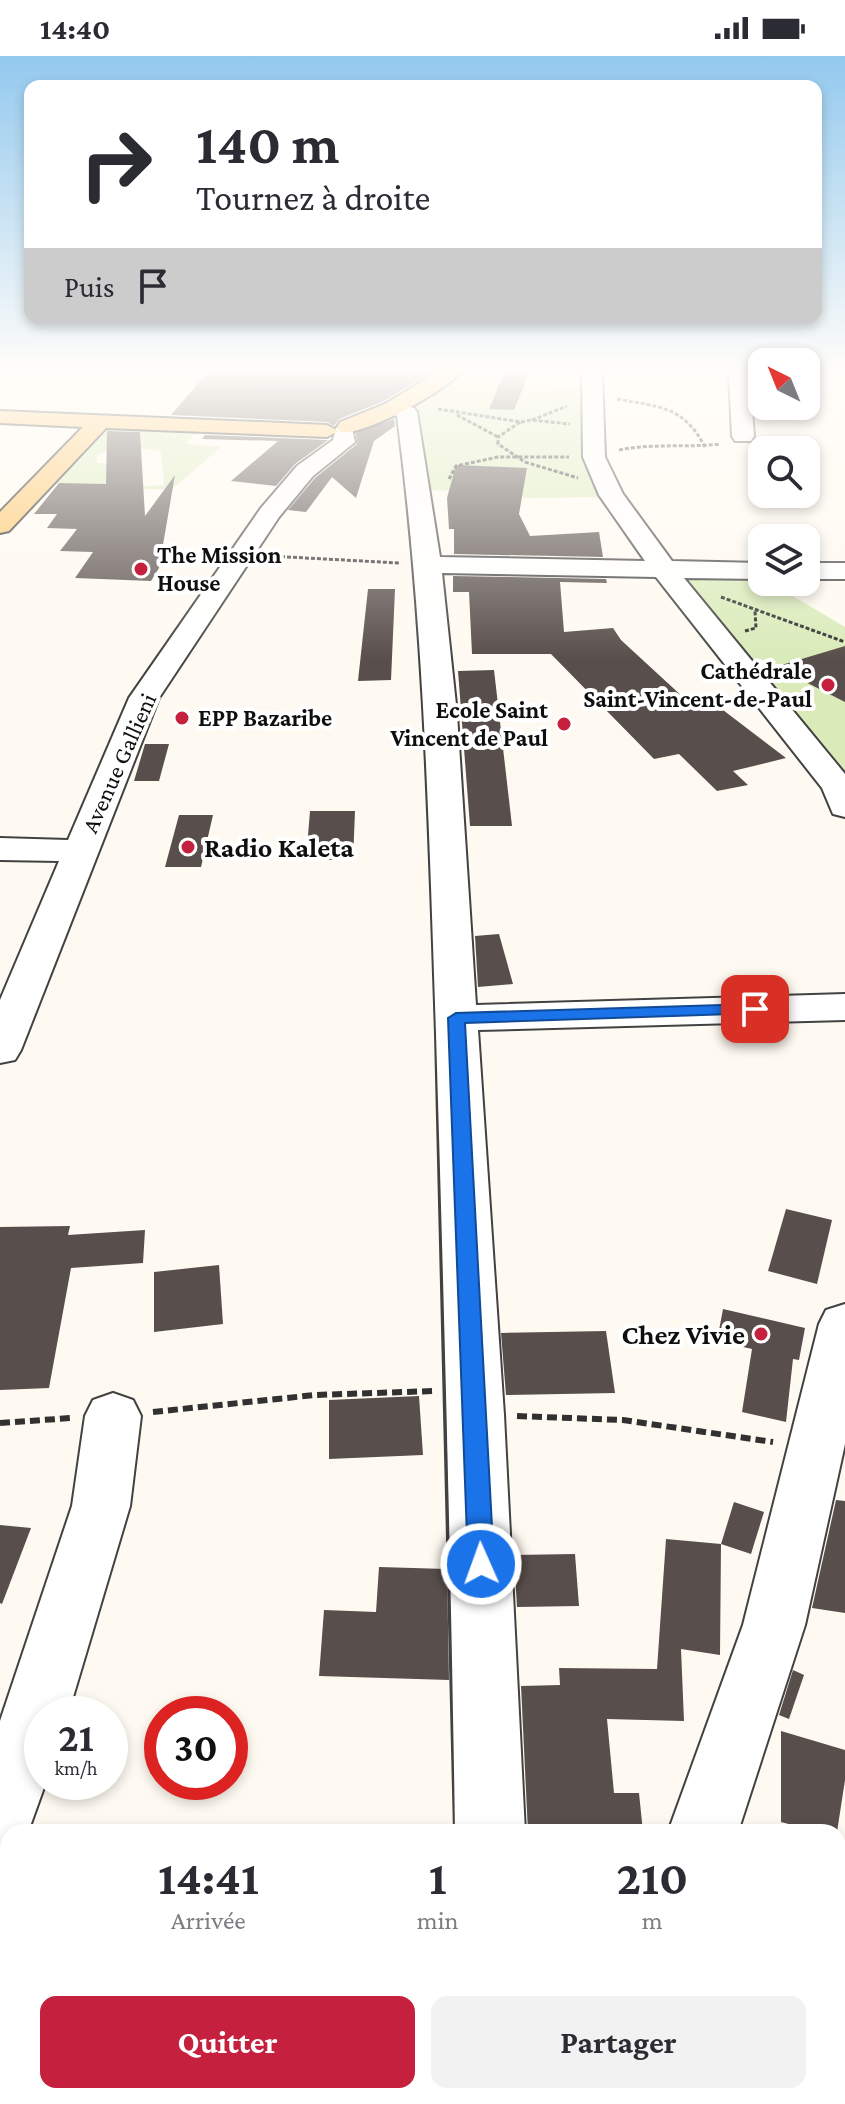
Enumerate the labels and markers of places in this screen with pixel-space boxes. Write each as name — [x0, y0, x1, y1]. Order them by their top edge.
place label: The Mission House — [157, 541, 282, 596]
marker: The Mission House — [132, 560, 150, 578]
place label: Cathédrale Saint-Vincent-de-Paul — [583, 657, 812, 712]
marker: Cathédrale Saint-Vincent-de-Paul — [819, 676, 837, 694]
place label: Ecole Saint Vincent de Paul — [389, 696, 548, 751]
place label: EPP Bazaribe — [198, 704, 332, 731]
marker: EPP Bazaribe — [173, 709, 191, 727]
marker: Ecole Saint Vincent de Paul — [555, 715, 573, 733]
place label: Radio Kaleta — [204, 832, 354, 863]
marker: Radio Kaleta — [179, 838, 197, 856]
pin — [721, 975, 789, 1043]
place label: Chez Vivie — [621, 1319, 745, 1350]
marker: Chez Vivie — [752, 1325, 770, 1343]

